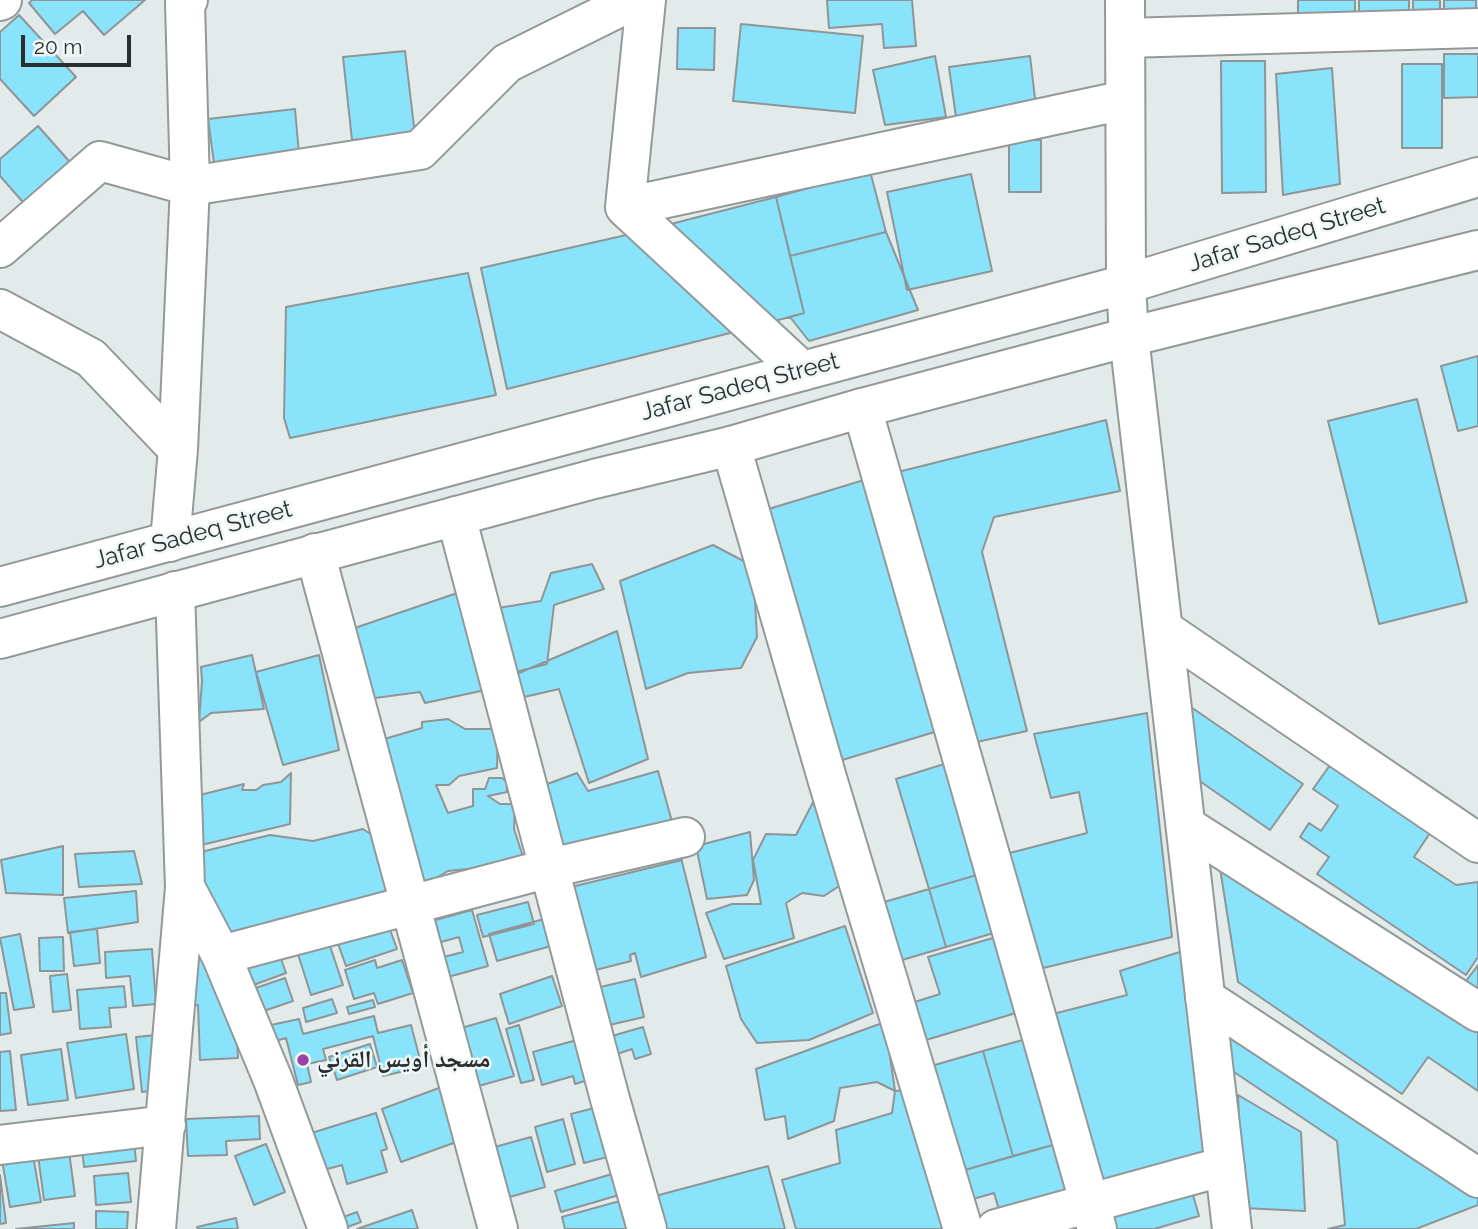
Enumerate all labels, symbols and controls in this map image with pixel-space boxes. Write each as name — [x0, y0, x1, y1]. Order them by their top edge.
scale bar — [24, 21, 135, 65]
text: 20 m — [34, 34, 82, 59]
street label: Jafar Sadeq Street — [1185, 191, 1389, 279]
street label: Jafar Sadeq Street — [638, 347, 842, 427]
street label: Jafar Sadeq Street — [91, 495, 295, 575]
place label: مسجد أويس القرني — [317, 1046, 490, 1074]
marker: مسجد أويس القرني — [295, 1052, 311, 1068]

